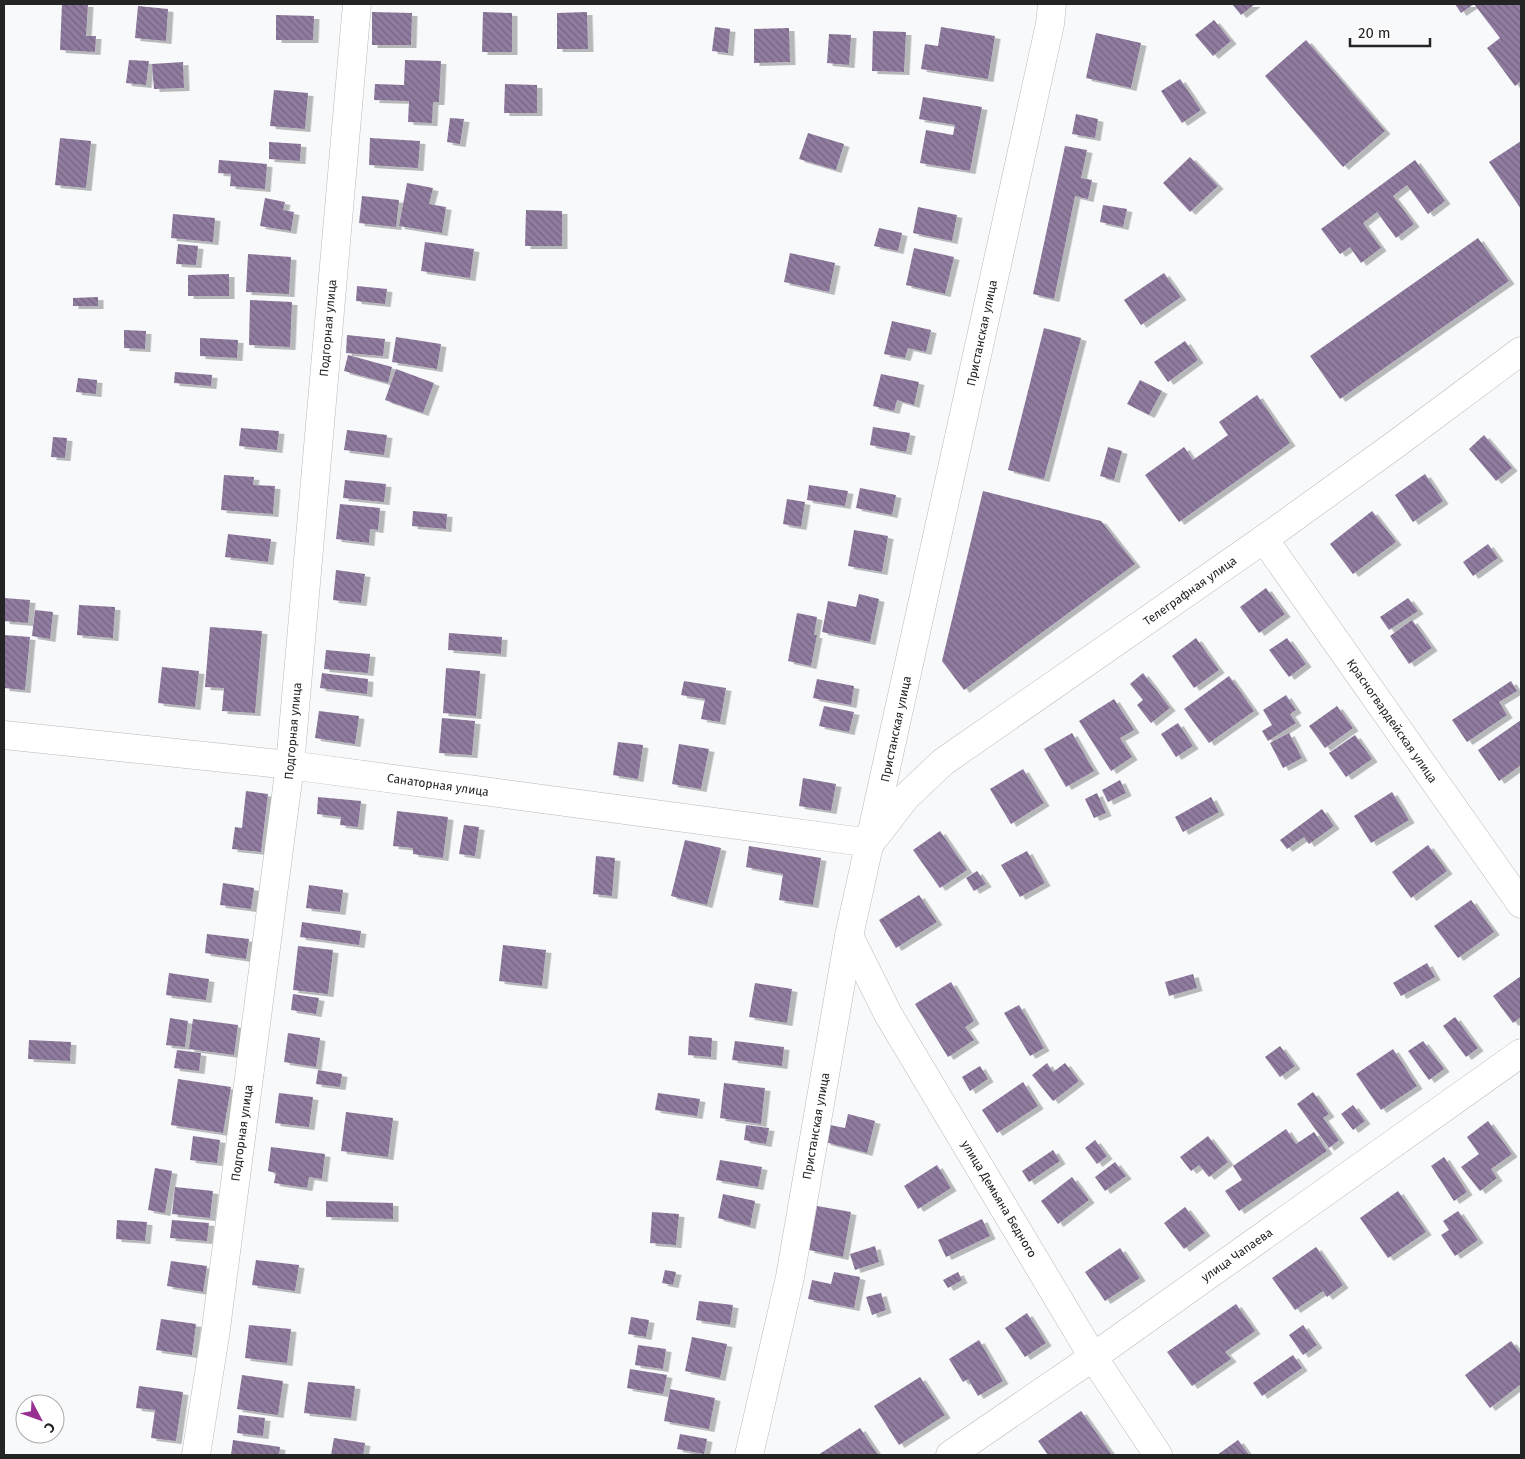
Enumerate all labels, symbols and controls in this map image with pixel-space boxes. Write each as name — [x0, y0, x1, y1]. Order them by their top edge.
scale bar — [1350, 15, 1430, 47]
text: 20 m — [1358, 24, 1391, 42]
street label: Подгорная улица — [317, 279, 339, 377]
street label: Пристанская улица — [964, 279, 1000, 387]
street label: Телеграфная улица — [1141, 553, 1239, 629]
street label: Красногвардейская улица — [1344, 656, 1440, 786]
street label: Пристанская улица — [878, 675, 914, 783]
street label: Подгорная улица — [282, 682, 304, 780]
street label: Санаторная улица — [386, 771, 490, 799]
street label: Пристанская улица — [800, 1071, 832, 1181]
street label: Подгорная улица — [228, 1084, 256, 1182]
street label: улица Демьяна Бедного — [958, 1138, 1040, 1260]
street label: улица Чапаева — [1199, 1225, 1275, 1285]
north arrow — [15, 1394, 65, 1444]
text: С — [40, 1419, 58, 1436]

